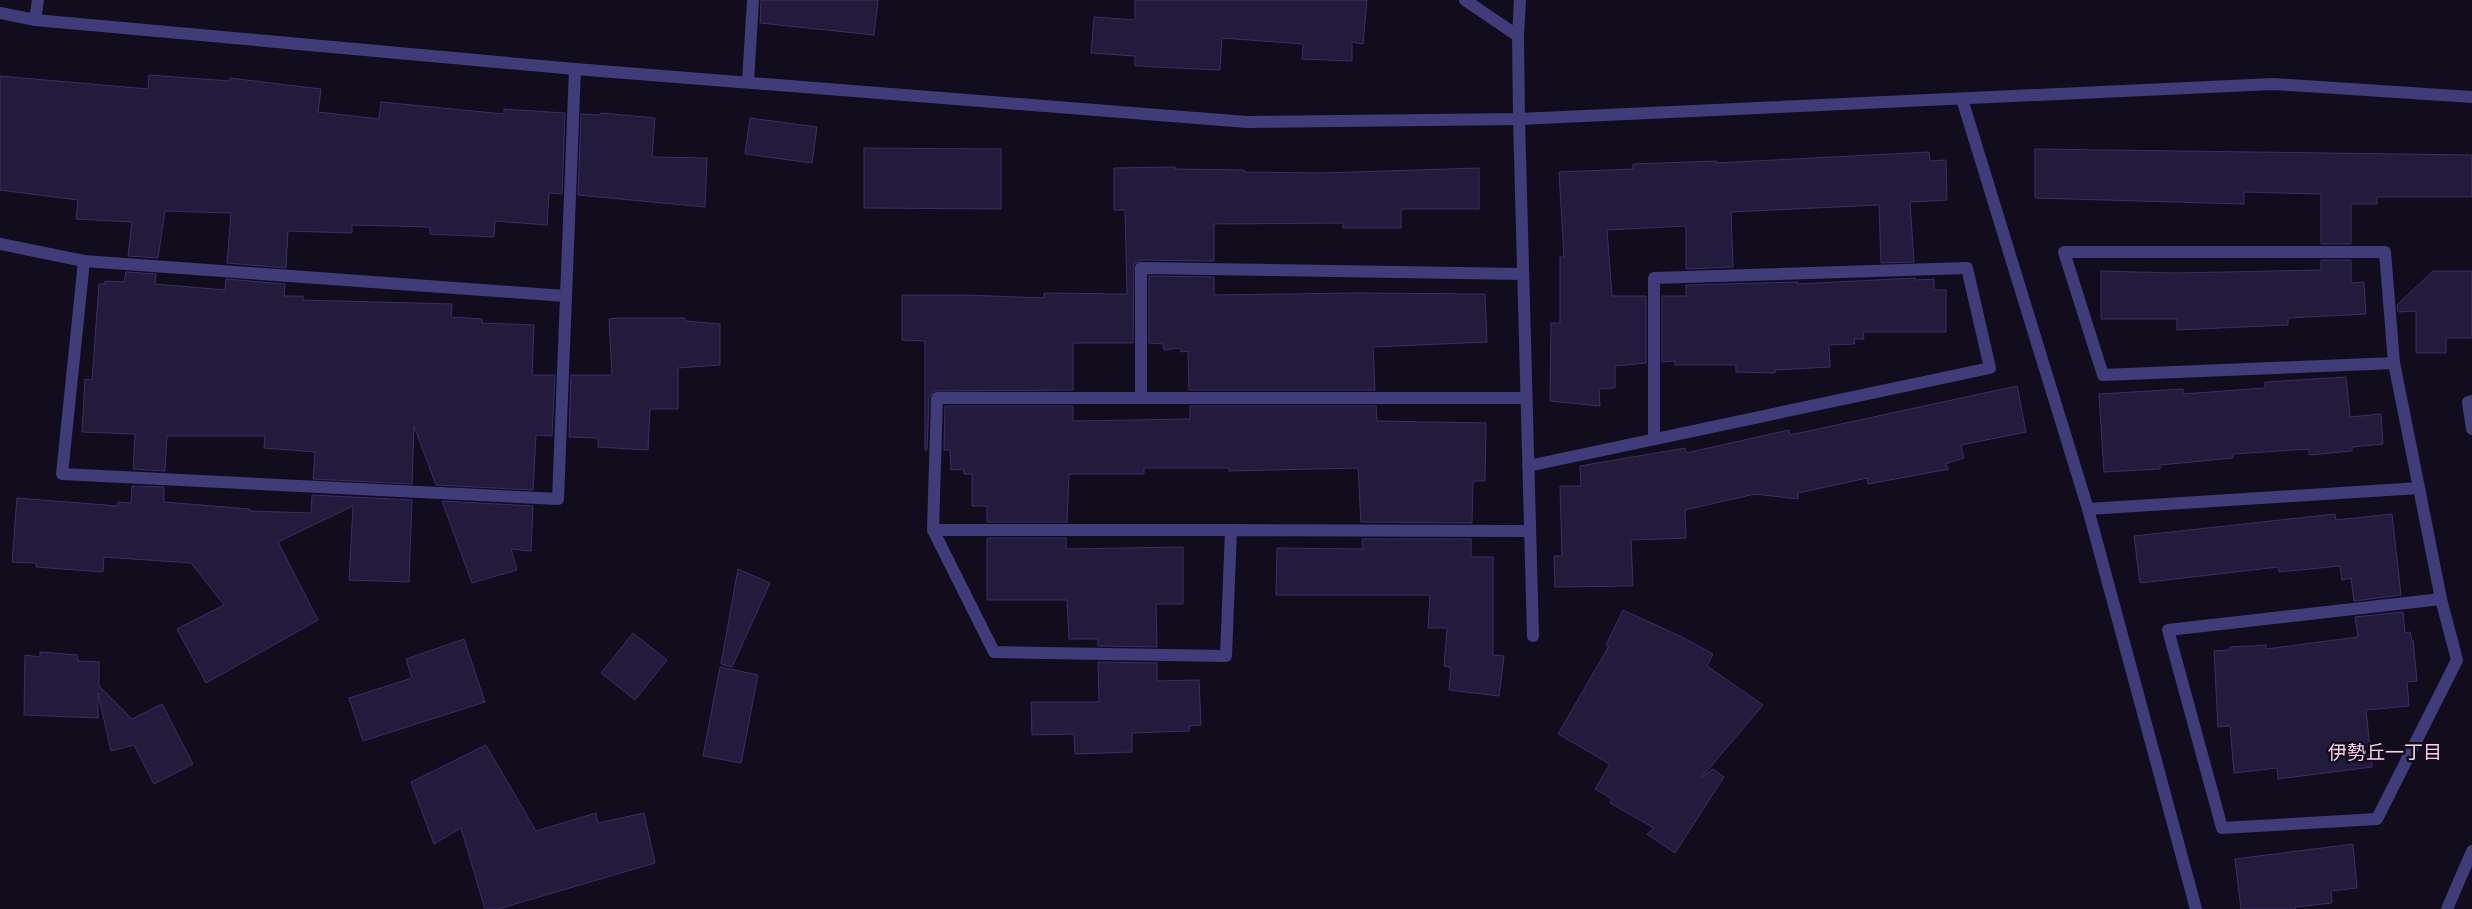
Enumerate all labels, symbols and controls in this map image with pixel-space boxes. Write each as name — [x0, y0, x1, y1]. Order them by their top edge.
district label: 伊勢丘一丁目 — [2328, 741, 2442, 764]

